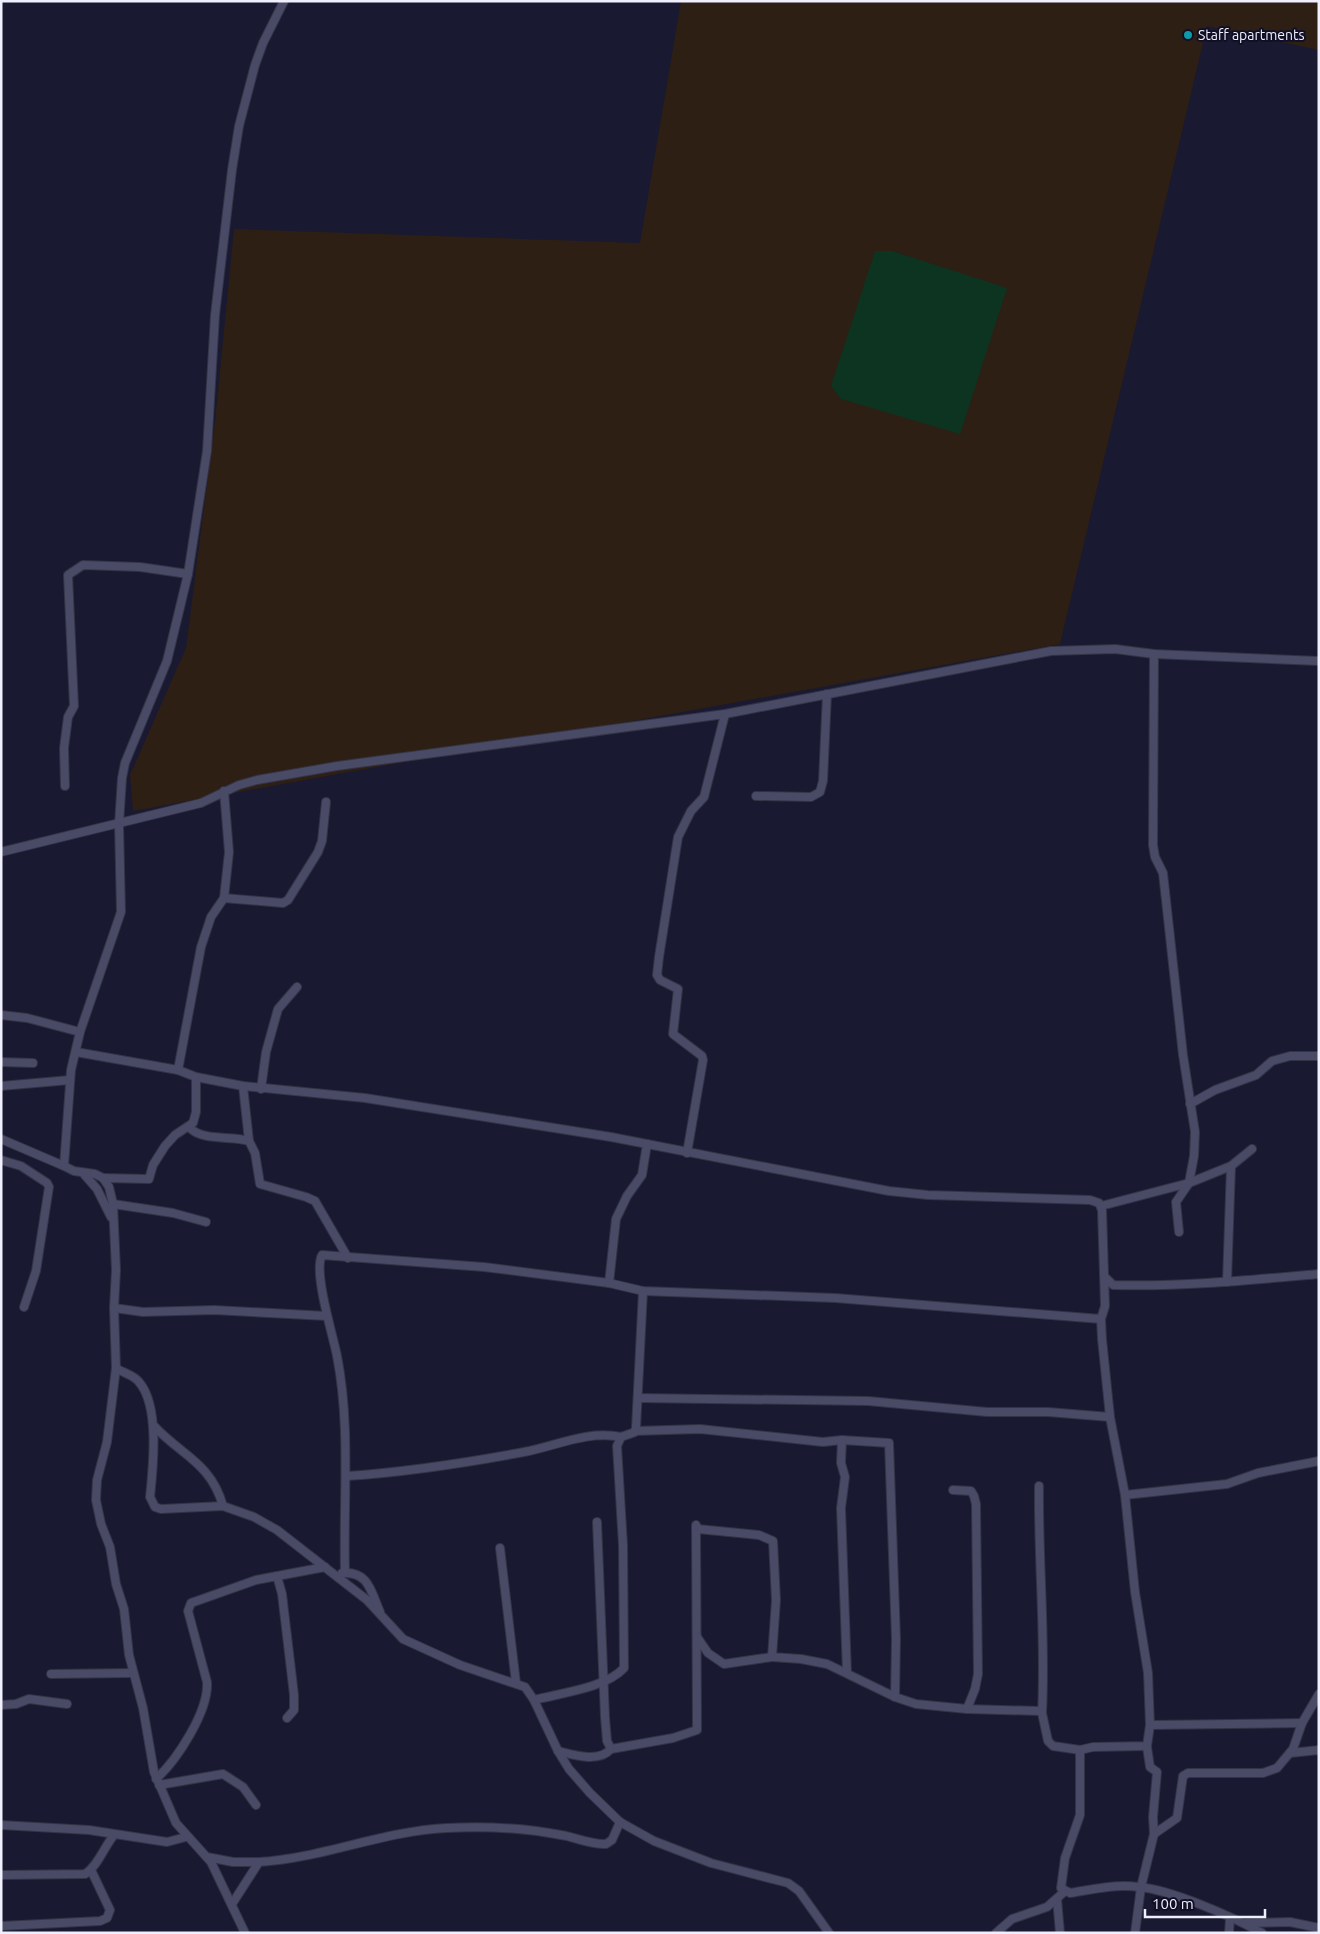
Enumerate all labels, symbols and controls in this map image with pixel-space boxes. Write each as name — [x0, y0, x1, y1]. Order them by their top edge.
place label: Staff apartments — [1198, 27, 1305, 43]
marker: Staff apartments — [1182, 29, 1194, 41]
scale bar — [1145, 1886, 1265, 1918]
text: 100 m — [1152, 1895, 1194, 1912]

